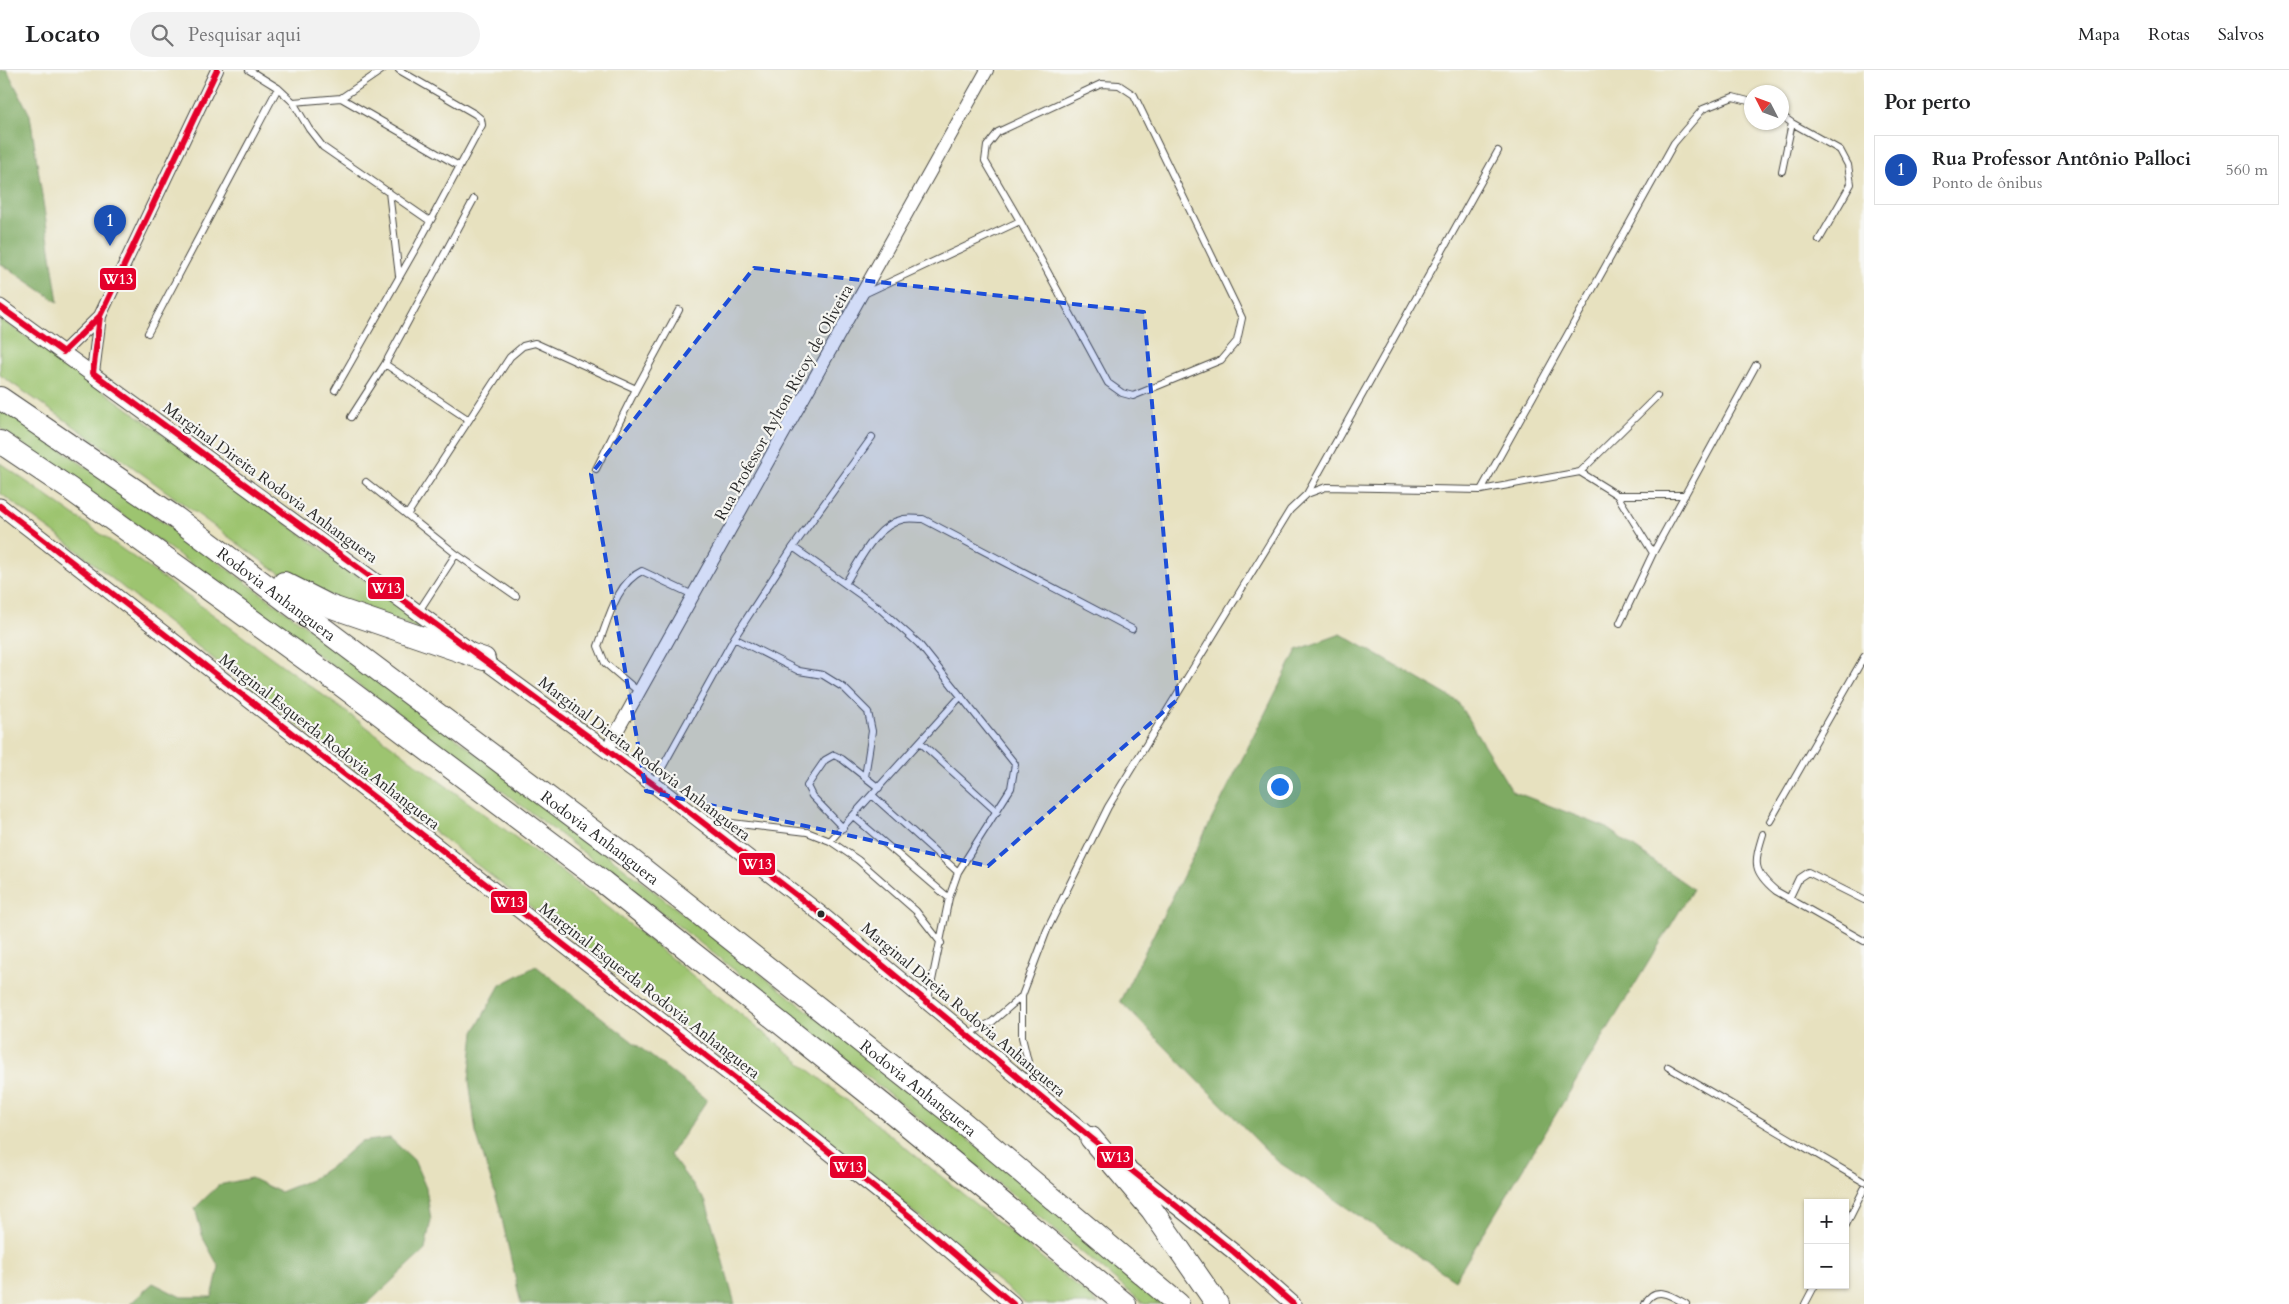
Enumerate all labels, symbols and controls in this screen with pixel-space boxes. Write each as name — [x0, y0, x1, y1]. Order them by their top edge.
search box — [130, 12, 480, 57]
text: Locato — [25, 18, 100, 51]
icon: search — [148, 21, 176, 49]
text: Pesquisar aqui — [188, 22, 301, 48]
text: Mapa — [2078, 22, 2120, 47]
text: Rotas — [2148, 22, 2190, 47]
text: Salvos — [2218, 22, 2264, 47]
north arrow — [1744, 85, 1789, 130]
text: Por perto — [1884, 88, 1971, 117]
text: Rua Professor Antônio Palloci — [1932, 146, 2191, 172]
text: 1 — [1897, 159, 1905, 181]
text: 560 m — [2226, 159, 2268, 181]
text: Ponto de ônibus — [1932, 172, 2042, 194]
pin: 1 — [94, 205, 126, 246]
line badge: W13 — [99, 267, 137, 291]
text: W13 — [102, 270, 133, 289]
street label: Rua Professor Aylton Ricoy de Oliveira — [710, 280, 858, 525]
street label: Marginal Direita Rodovia Anhanguera — [158, 397, 382, 568]
street label: Rodovia Anhanguera — [212, 542, 340, 646]
line badge: W13 — [367, 576, 405, 600]
text: W13 — [370, 579, 401, 598]
street label: Marginal Esquerda Rodovia Anhanguera — [214, 649, 444, 835]
street label: Marginal Direita Rodovia Anhanguera — [535, 672, 755, 844]
your location — [1267, 774, 1293, 800]
street label: Rodovia Anhanguera — [537, 786, 663, 888]
line badge: W13 — [738, 852, 776, 876]
text: W13 — [741, 855, 772, 874]
line badge: W13 — [490, 890, 528, 914]
text: W13 — [493, 893, 524, 912]
street label: Marginal Esquerda Rodovia Anhanguera — [534, 898, 764, 1084]
unlabelled marker — [816, 909, 826, 919]
street label: Marginal Direita Rodovia Anhanguera — [858, 918, 1070, 1100]
street label: Rodovia Anhanguera — [856, 1034, 980, 1140]
line badge: W13 — [1096, 1145, 1134, 1169]
text: W13 — [1099, 1148, 1130, 1167]
line badge: W13 — [829, 1155, 867, 1179]
text: W13 — [832, 1158, 863, 1177]
map controls — [1804, 1199, 1849, 1289]
button: + — [1804, 1199, 1849, 1244]
button: − — [1804, 1244, 1849, 1289]

